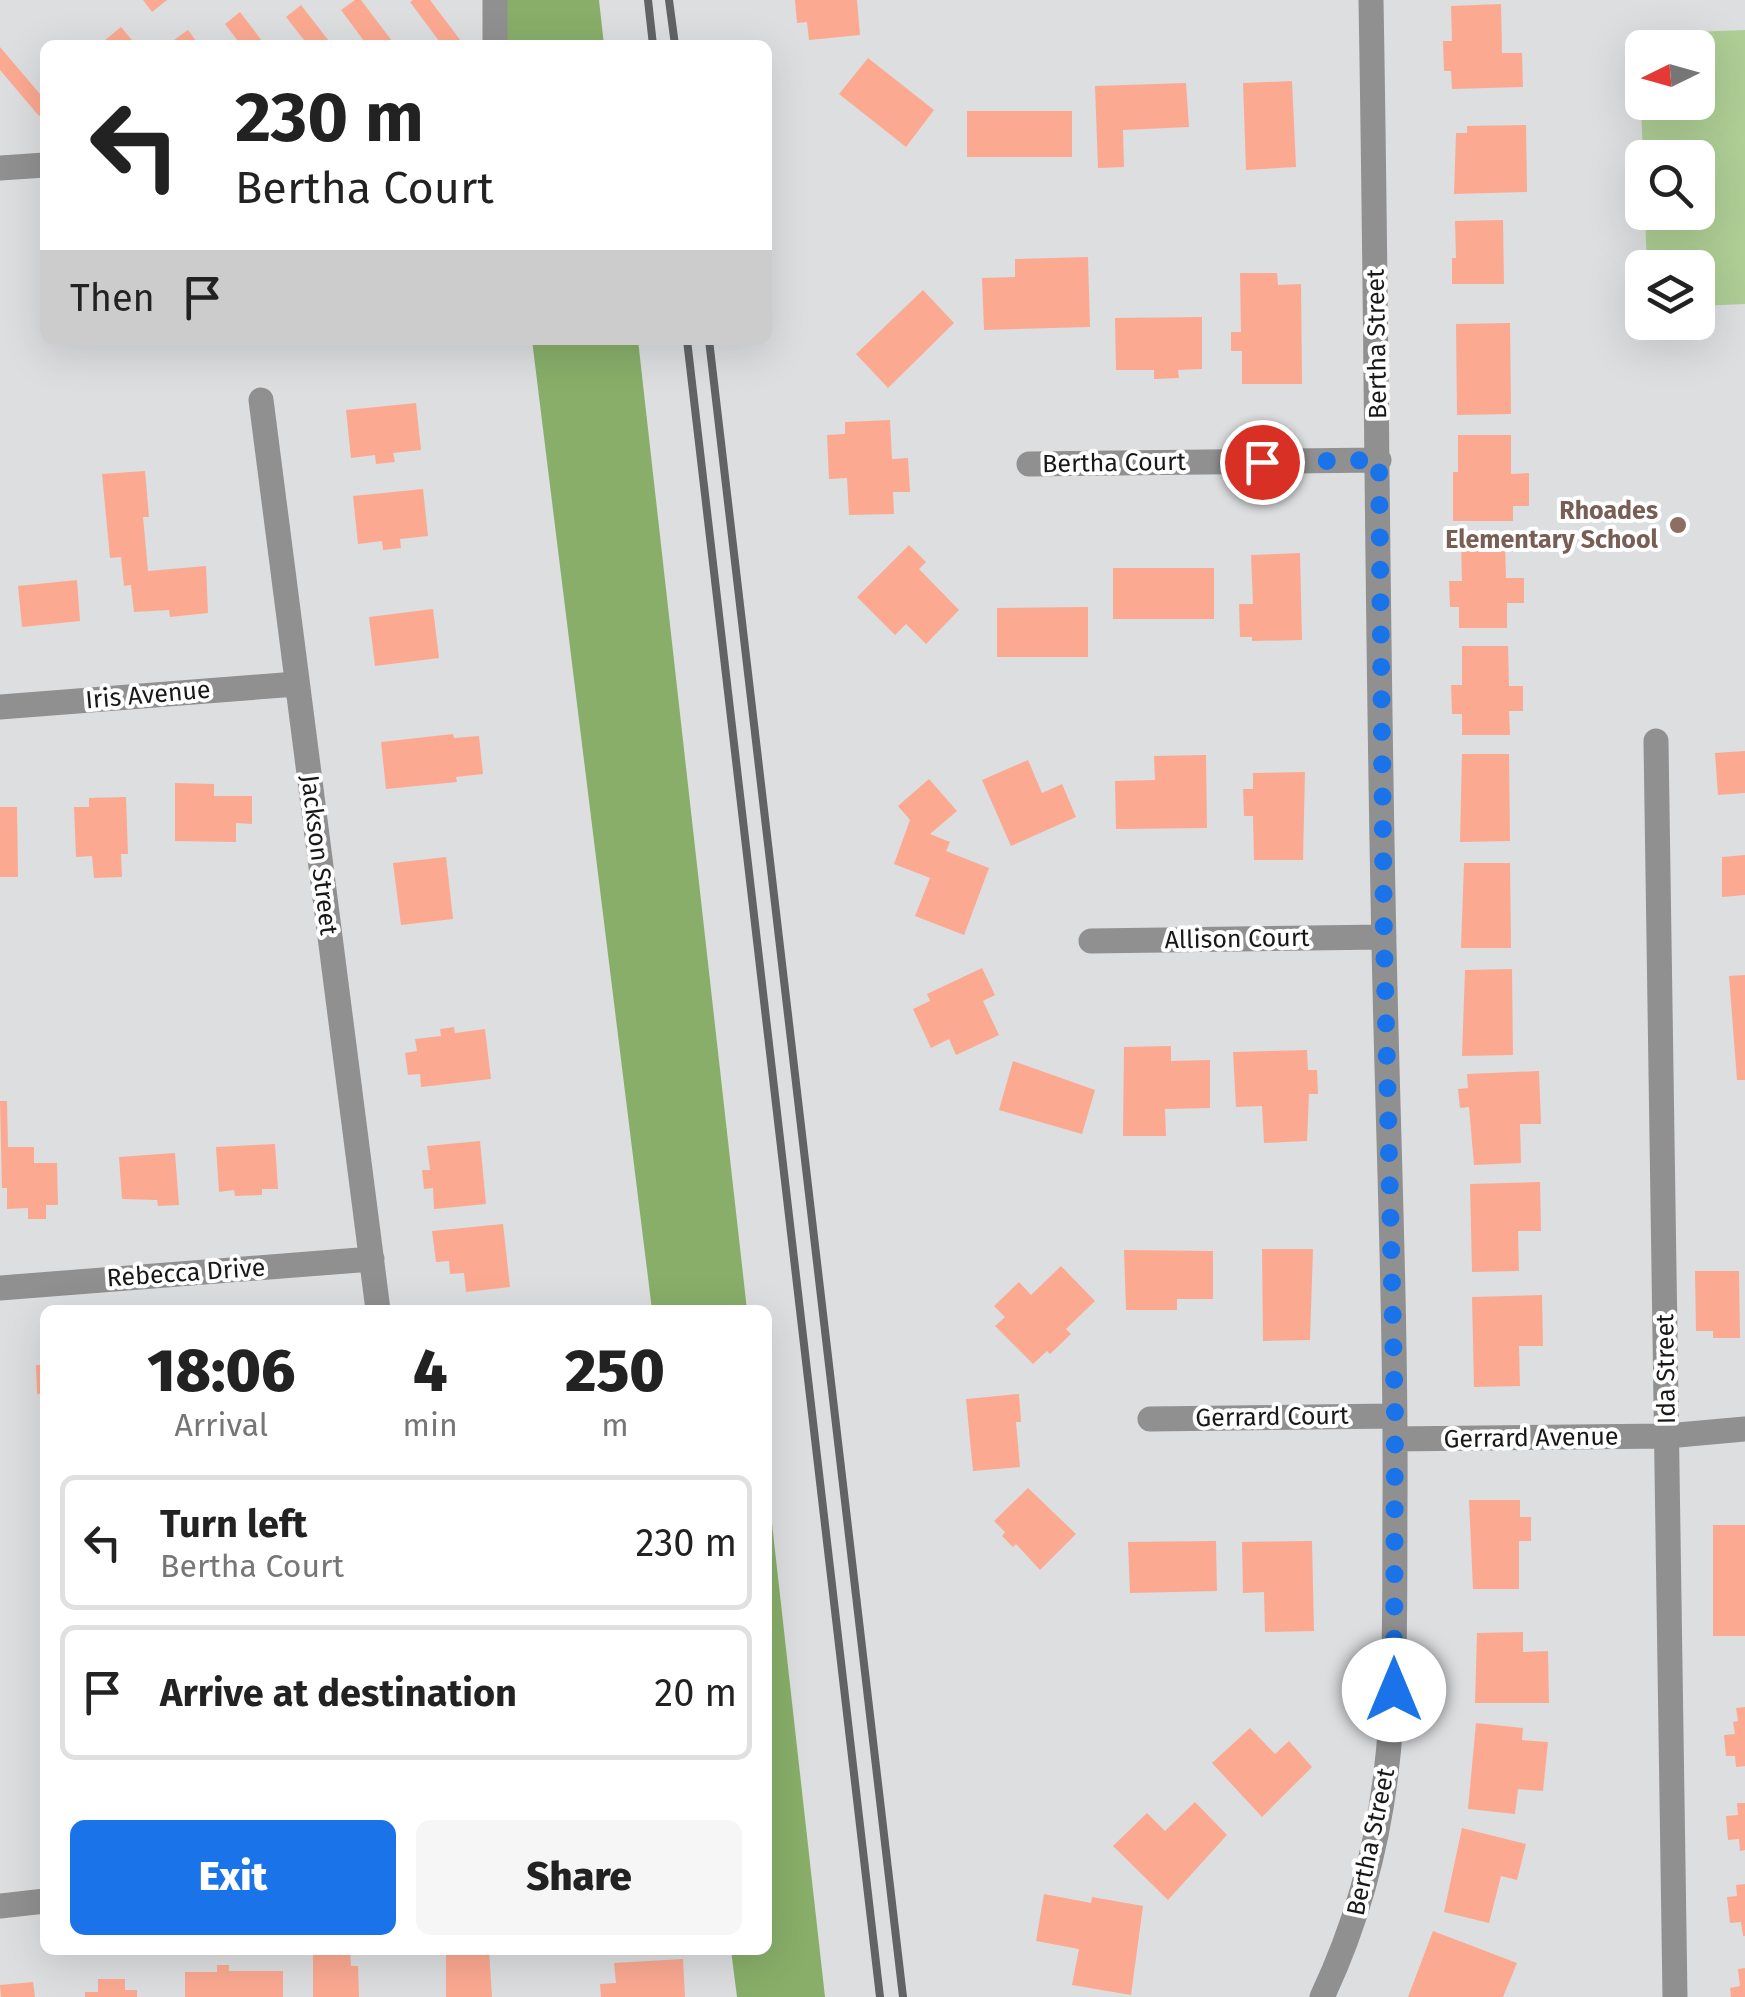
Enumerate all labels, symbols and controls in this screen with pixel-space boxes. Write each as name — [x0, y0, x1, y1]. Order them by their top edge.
north arrow — [1625, 30, 1715, 120]
map controls — [1625, 30, 1715, 340]
text: 230 m — [235, 76, 424, 160]
icon: left — [70, 80, 200, 210]
button: search — [1625, 140, 1715, 230]
text: Bertha Court — [235, 161, 494, 215]
button: layers — [1625, 250, 1715, 340]
street label: Bertha Street — [1361, 268, 1393, 419]
icon: arrive — [175, 270, 230, 325]
text: Then — [70, 275, 155, 321]
pin — [1220, 420, 1305, 505]
icon: arrive — [1235, 435, 1290, 490]
street label: Bertha Court — [1042, 447, 1187, 479]
place label: Rhoades Elementary School — [1445, 496, 1659, 555]
marker: Rhoades Elementary School — [1667, 514, 1689, 536]
street label: Iris Avenue — [84, 675, 212, 715]
street label: Jackson Street — [294, 773, 344, 938]
street label: Allison Court — [1164, 923, 1311, 955]
street label: Rebecca Drive — [106, 1252, 266, 1294]
street label: Ida Street — [1650, 1313, 1682, 1424]
text: 18:06 — [147, 1335, 295, 1407]
text: 4 — [413, 1335, 447, 1407]
text: 250 — [565, 1335, 665, 1407]
street label: Gerrard Court — [1195, 1401, 1350, 1433]
text: Arrival — [174, 1406, 268, 1444]
text: min — [403, 1406, 458, 1444]
text: m — [601, 1406, 629, 1444]
street label: Gerrard Avenue — [1443, 1421, 1619, 1455]
text: Turn left — [160, 1501, 307, 1547]
icon: left — [75, 1515, 130, 1570]
text: 230 m — [636, 1520, 737, 1566]
text: Bertha Court — [160, 1547, 344, 1585]
position arrow — [1342, 1638, 1446, 1742]
icon: arrive — [75, 1665, 130, 1720]
text: Arrive at destination — [160, 1670, 517, 1716]
text: 20 m — [654, 1670, 737, 1716]
street label: Bertha Street — [1341, 1764, 1401, 1919]
button: Exit — [70, 1820, 396, 1935]
button: Share — [416, 1820, 742, 1935]

